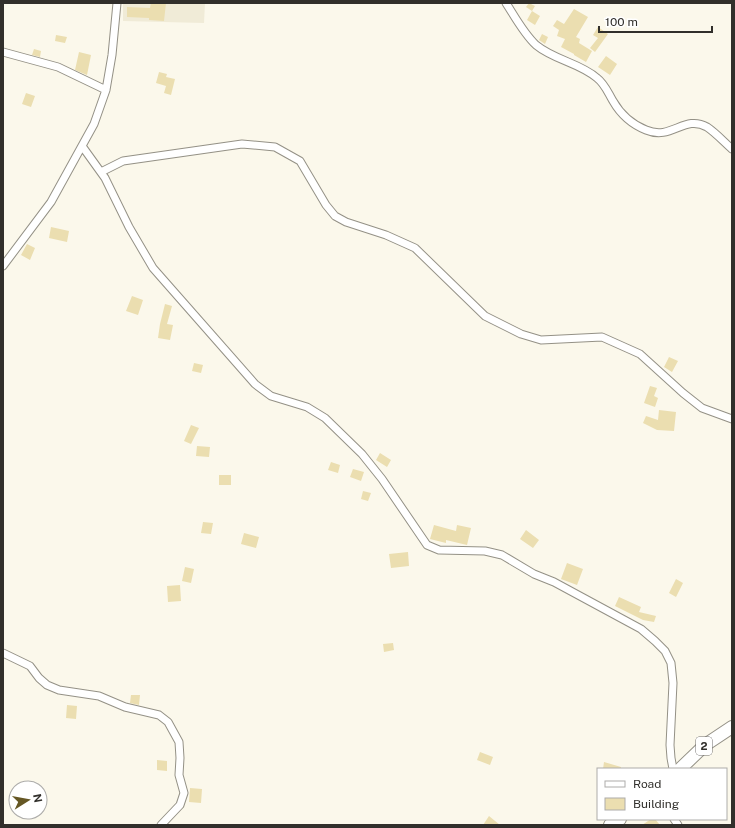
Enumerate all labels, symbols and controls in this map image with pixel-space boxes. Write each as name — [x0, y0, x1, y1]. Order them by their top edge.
scale bar — [599, 8, 712, 34]
text: 100 m — [605, 15, 638, 29]
road number: 2 — [696, 737, 712, 755]
legend — [597, 768, 727, 820]
text: Road — [633, 777, 661, 791]
north arrow — [8, 780, 48, 820]
text: N — [31, 793, 45, 803]
text: Building — [633, 797, 679, 811]

